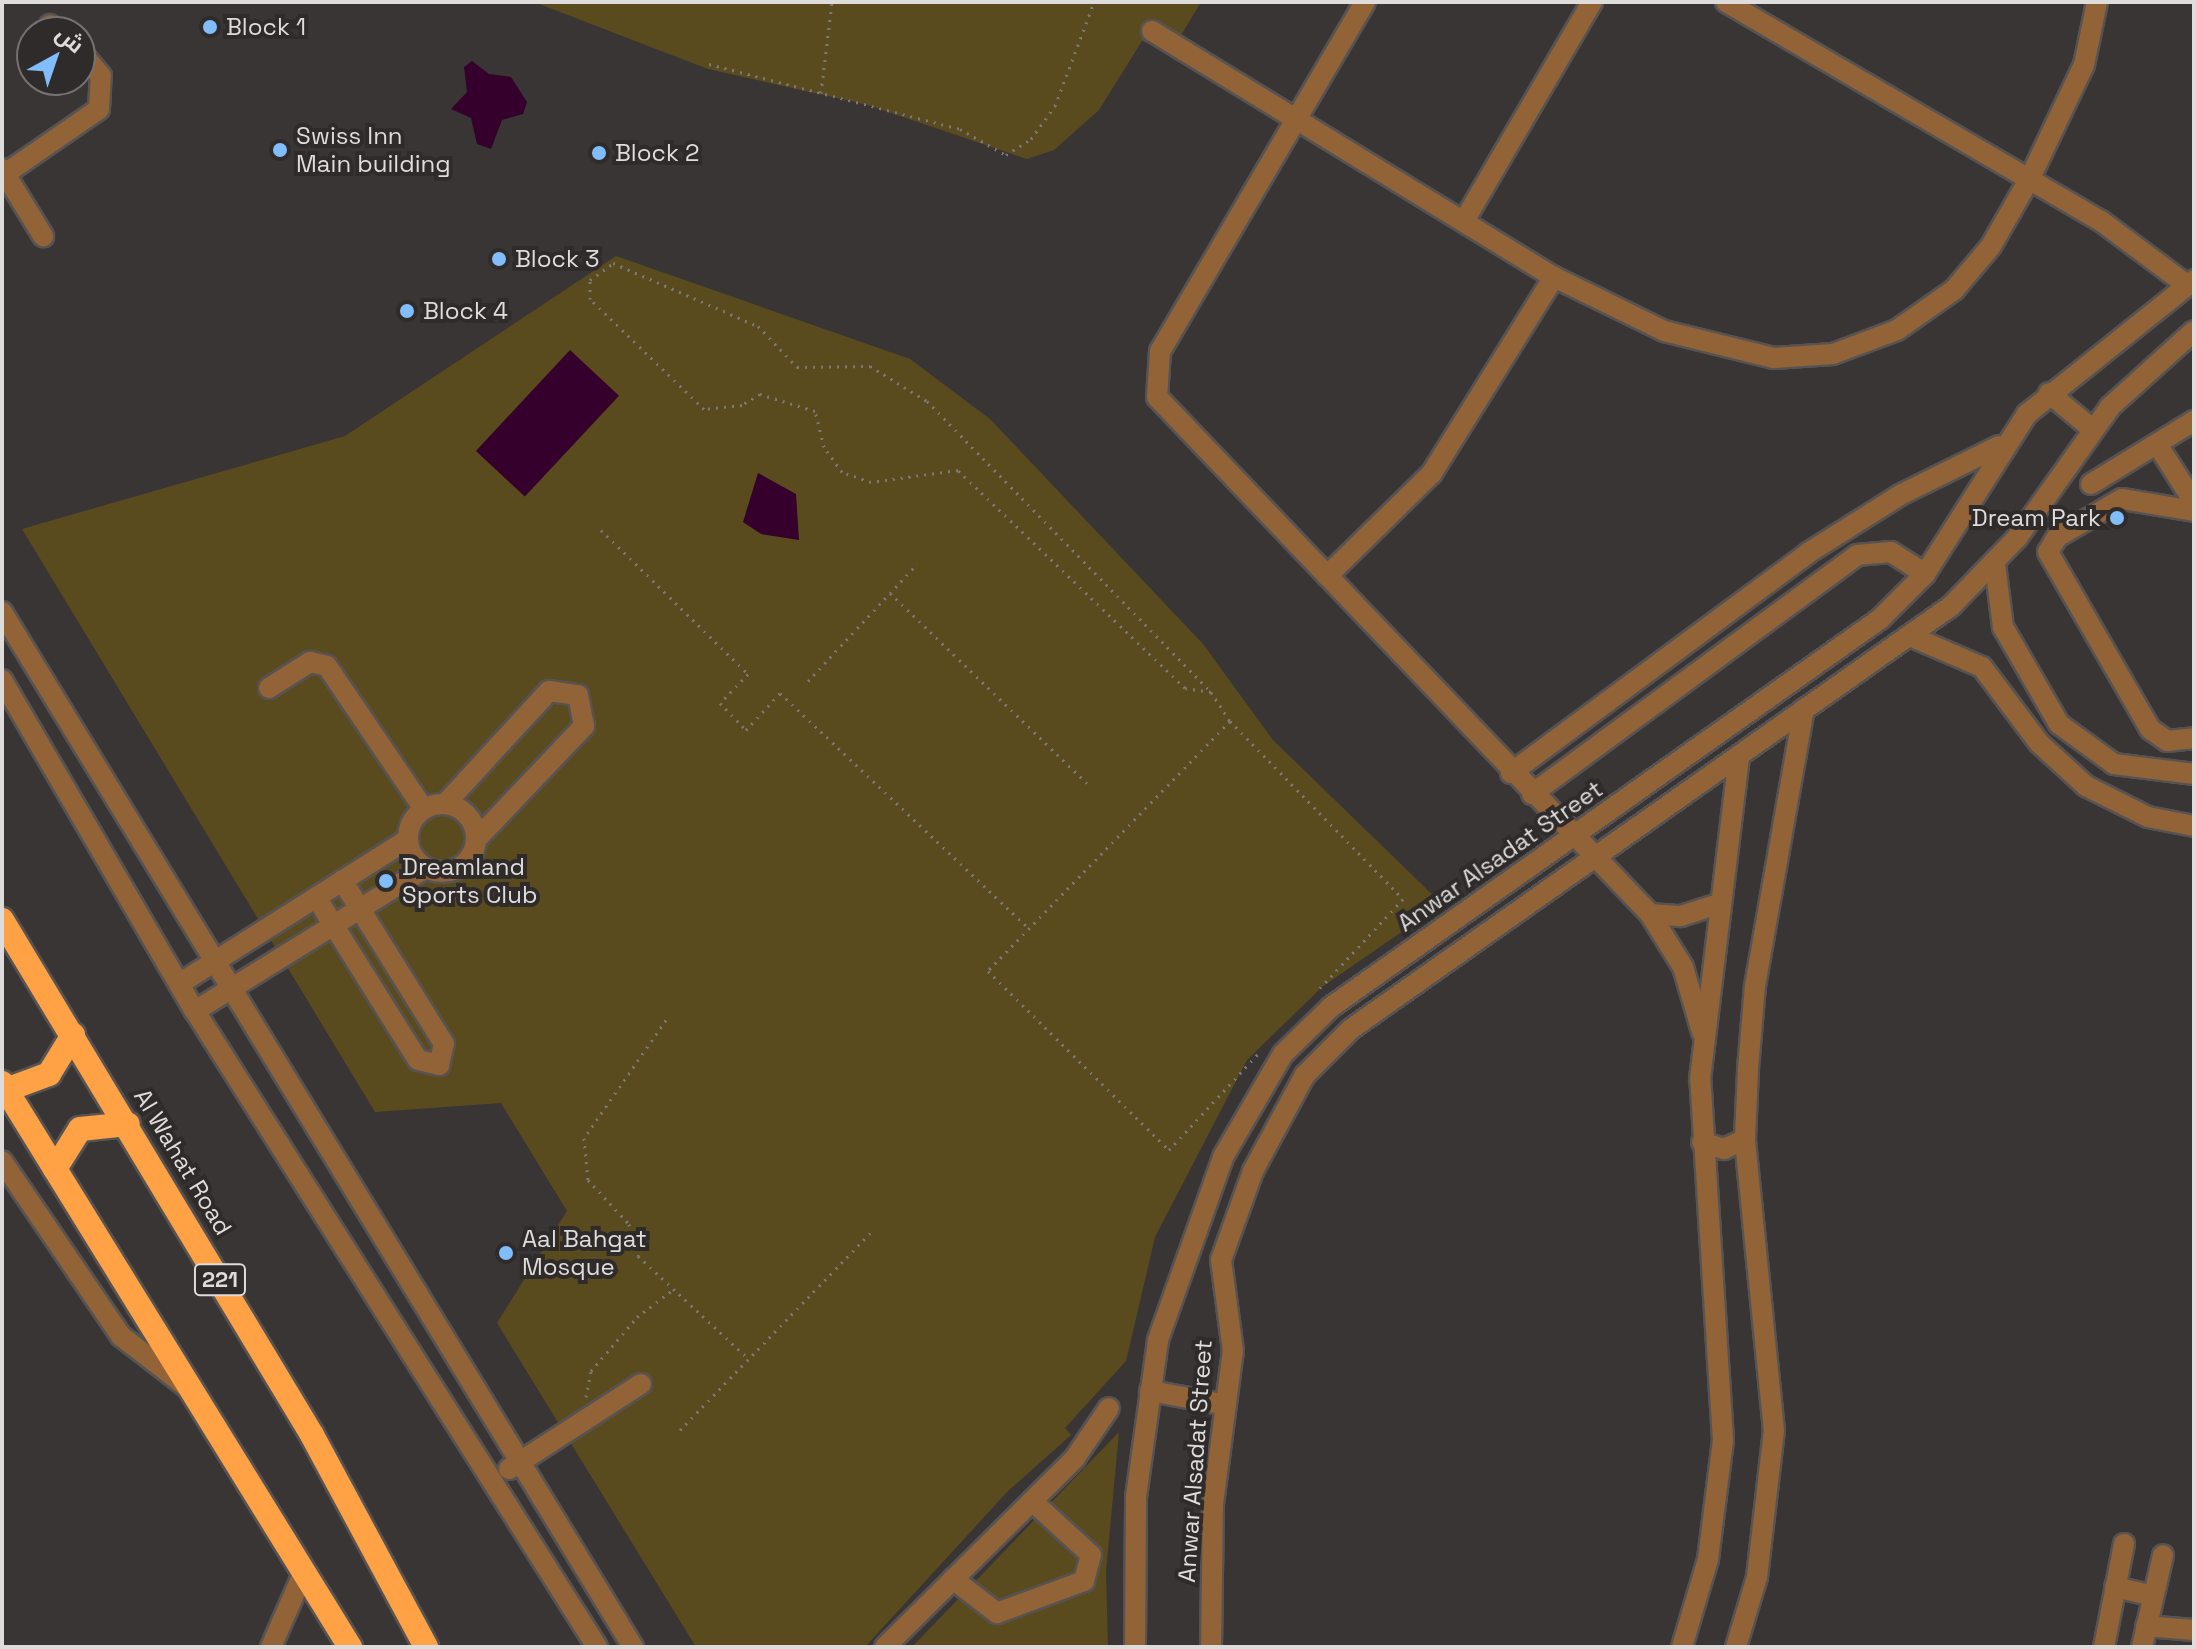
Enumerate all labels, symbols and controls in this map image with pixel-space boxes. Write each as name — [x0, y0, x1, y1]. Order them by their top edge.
place label: Block 1 — [226, 13, 306, 41]
north arrow — [16, 16, 96, 96]
marker: Block 1 — [201, 18, 219, 36]
text: ش — [50, 19, 90, 59]
place label: Swiss Inn Main building — [296, 122, 451, 178]
place label: Block 2 — [615, 139, 699, 167]
marker: Swiss Inn Main building — [271, 141, 289, 159]
marker: Block 2 — [590, 144, 608, 162]
place label: Block 3 — [515, 245, 600, 273]
marker: Block 3 — [490, 250, 508, 268]
place label: Block 4 — [423, 297, 508, 325]
marker: Block 4 — [398, 302, 416, 320]
place label: Dream Park — [1972, 504, 2101, 532]
marker: Dream Park — [2108, 509, 2126, 527]
street label: Anwar Alsadat Street — [1392, 774, 1608, 938]
place label: Dreamland Sports Club — [402, 853, 537, 909]
marker: Dreamland Sports Club — [377, 872, 395, 890]
street label: Al Wahat Road — [128, 1084, 238, 1240]
place label: Aal Bahgat Mosque — [522, 1225, 647, 1281]
marker: Aal Bahgat Mosque — [497, 1244, 515, 1262]
road number: 221 — [192, 1262, 248, 1298]
street label: Anwar Alsadat Street — [1172, 1338, 1218, 1584]

